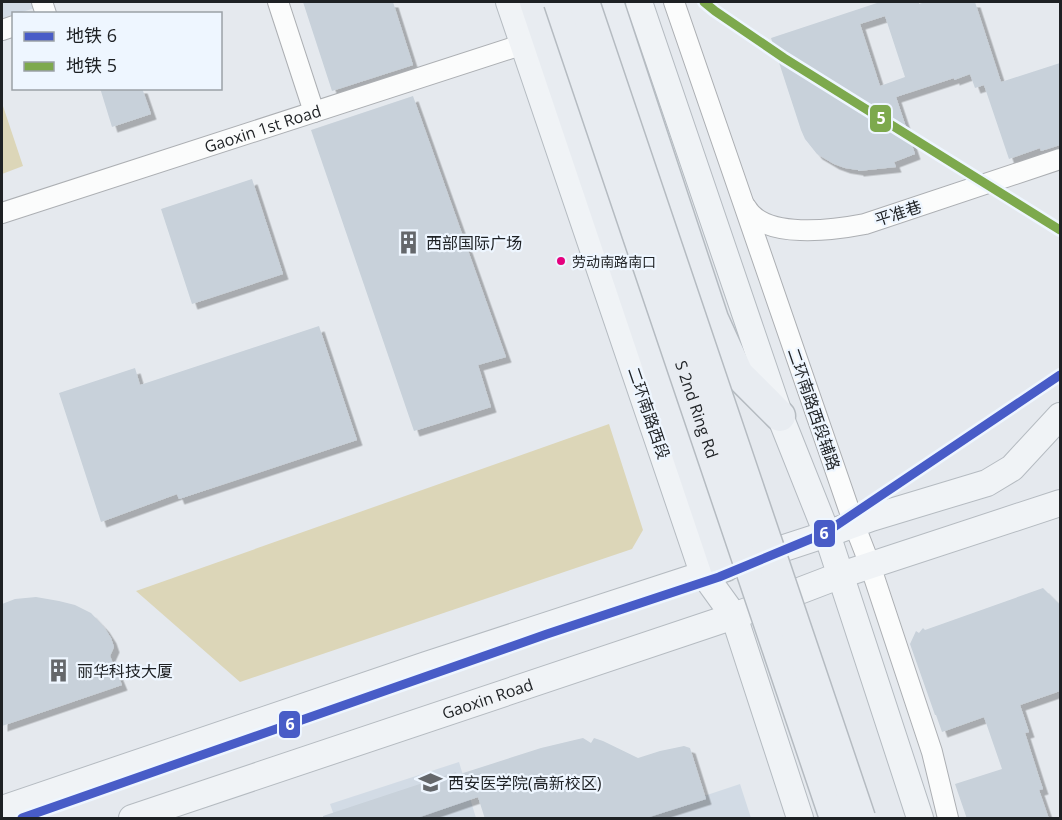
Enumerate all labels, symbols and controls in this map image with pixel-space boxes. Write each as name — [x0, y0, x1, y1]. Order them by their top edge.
legend — [12, 12, 222, 90]
text: 地铁 6 — [66, 23, 117, 47]
text: 地铁 5 — [66, 53, 117, 77]
street label: Gaoxin 1st Road — [202, 99, 324, 158]
line badge: 5 — [869, 104, 892, 133]
text: 5 — [876, 107, 886, 129]
street label: 平准巷 — [872, 195, 924, 231]
building icon: 西部国际广场 — [395, 230, 421, 256]
place label: 西部国际广场 — [426, 232, 522, 254]
place label: 劳动南路南口 — [572, 252, 656, 271]
marker: 劳动南路南口 — [555, 255, 567, 267]
street label: 二环南路西段辅路 — [783, 345, 845, 473]
street label: S 2nd Ring Rd — [670, 357, 724, 461]
street label: 二环南路西段 — [623, 364, 675, 462]
line badge: 6 — [813, 519, 836, 548]
text: 6 — [819, 522, 829, 544]
building icon: 丽华科技大厦 — [46, 658, 72, 684]
place label: 丽华科技大厦 — [77, 660, 173, 682]
street label: Gaoxin Road — [439, 673, 536, 724]
line badge: 6 — [278, 710, 301, 739]
text: 6 — [285, 713, 295, 735]
school or university icon: 西安医学院(高新校区) — [417, 770, 443, 796]
place label: 西安医学院(高新校区) — [448, 772, 602, 794]

